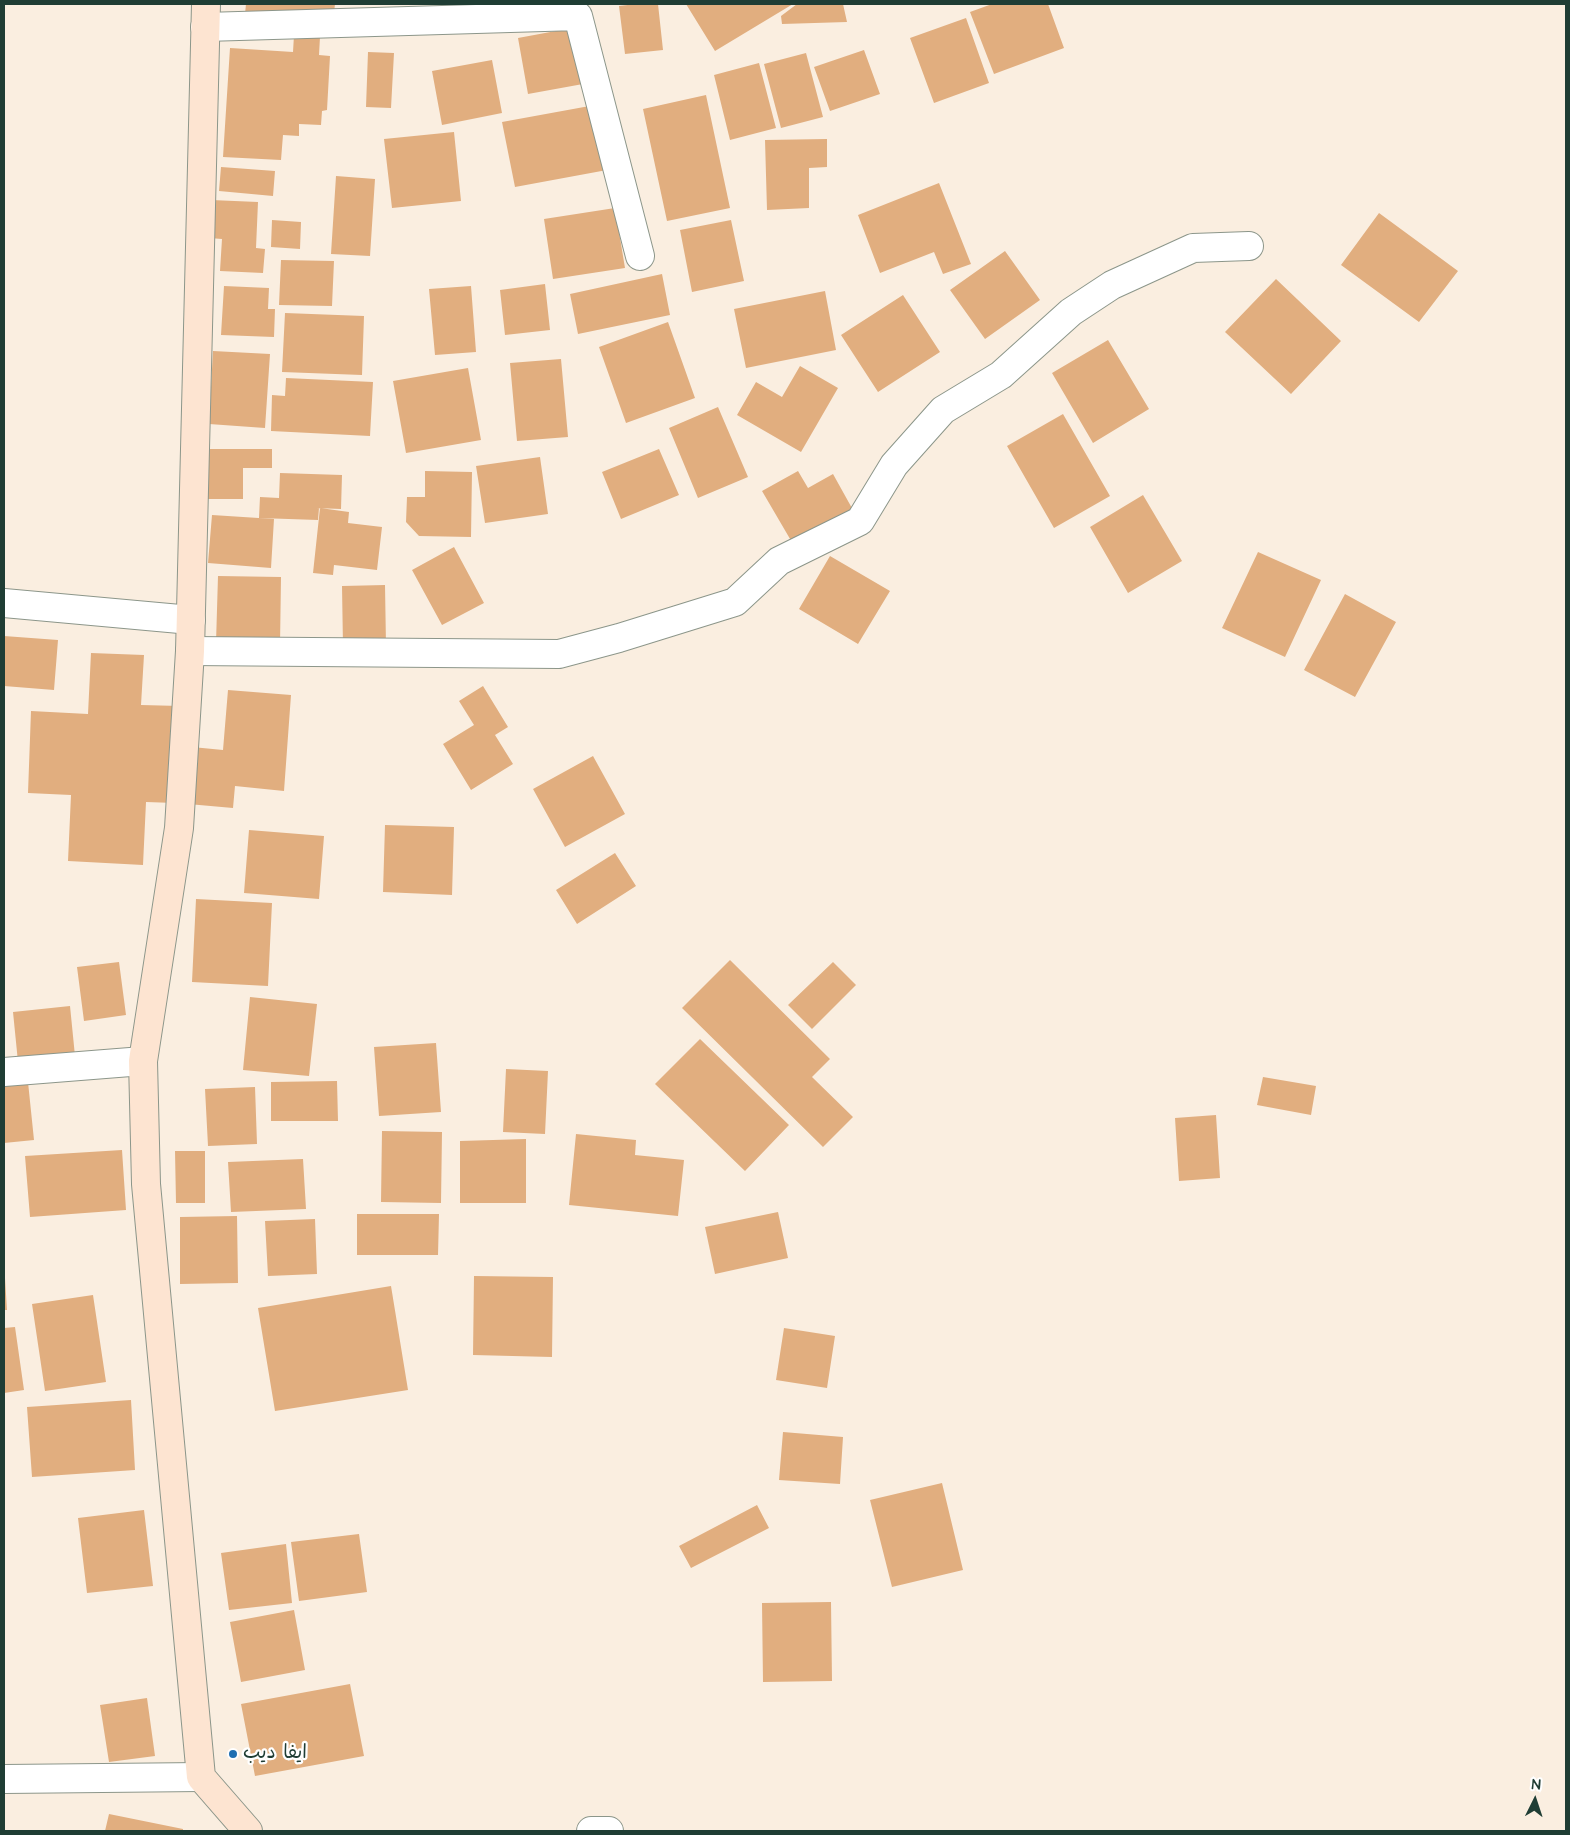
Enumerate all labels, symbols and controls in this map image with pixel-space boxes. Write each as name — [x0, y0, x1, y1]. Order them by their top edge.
place label: ايفا ديب — [243, 1743, 307, 1765]
marker: ايفا ديب — [227, 1748, 239, 1760]
north arrow — [1510, 1775, 1560, 1825]
text: N — [1531, 1775, 1541, 1795]

